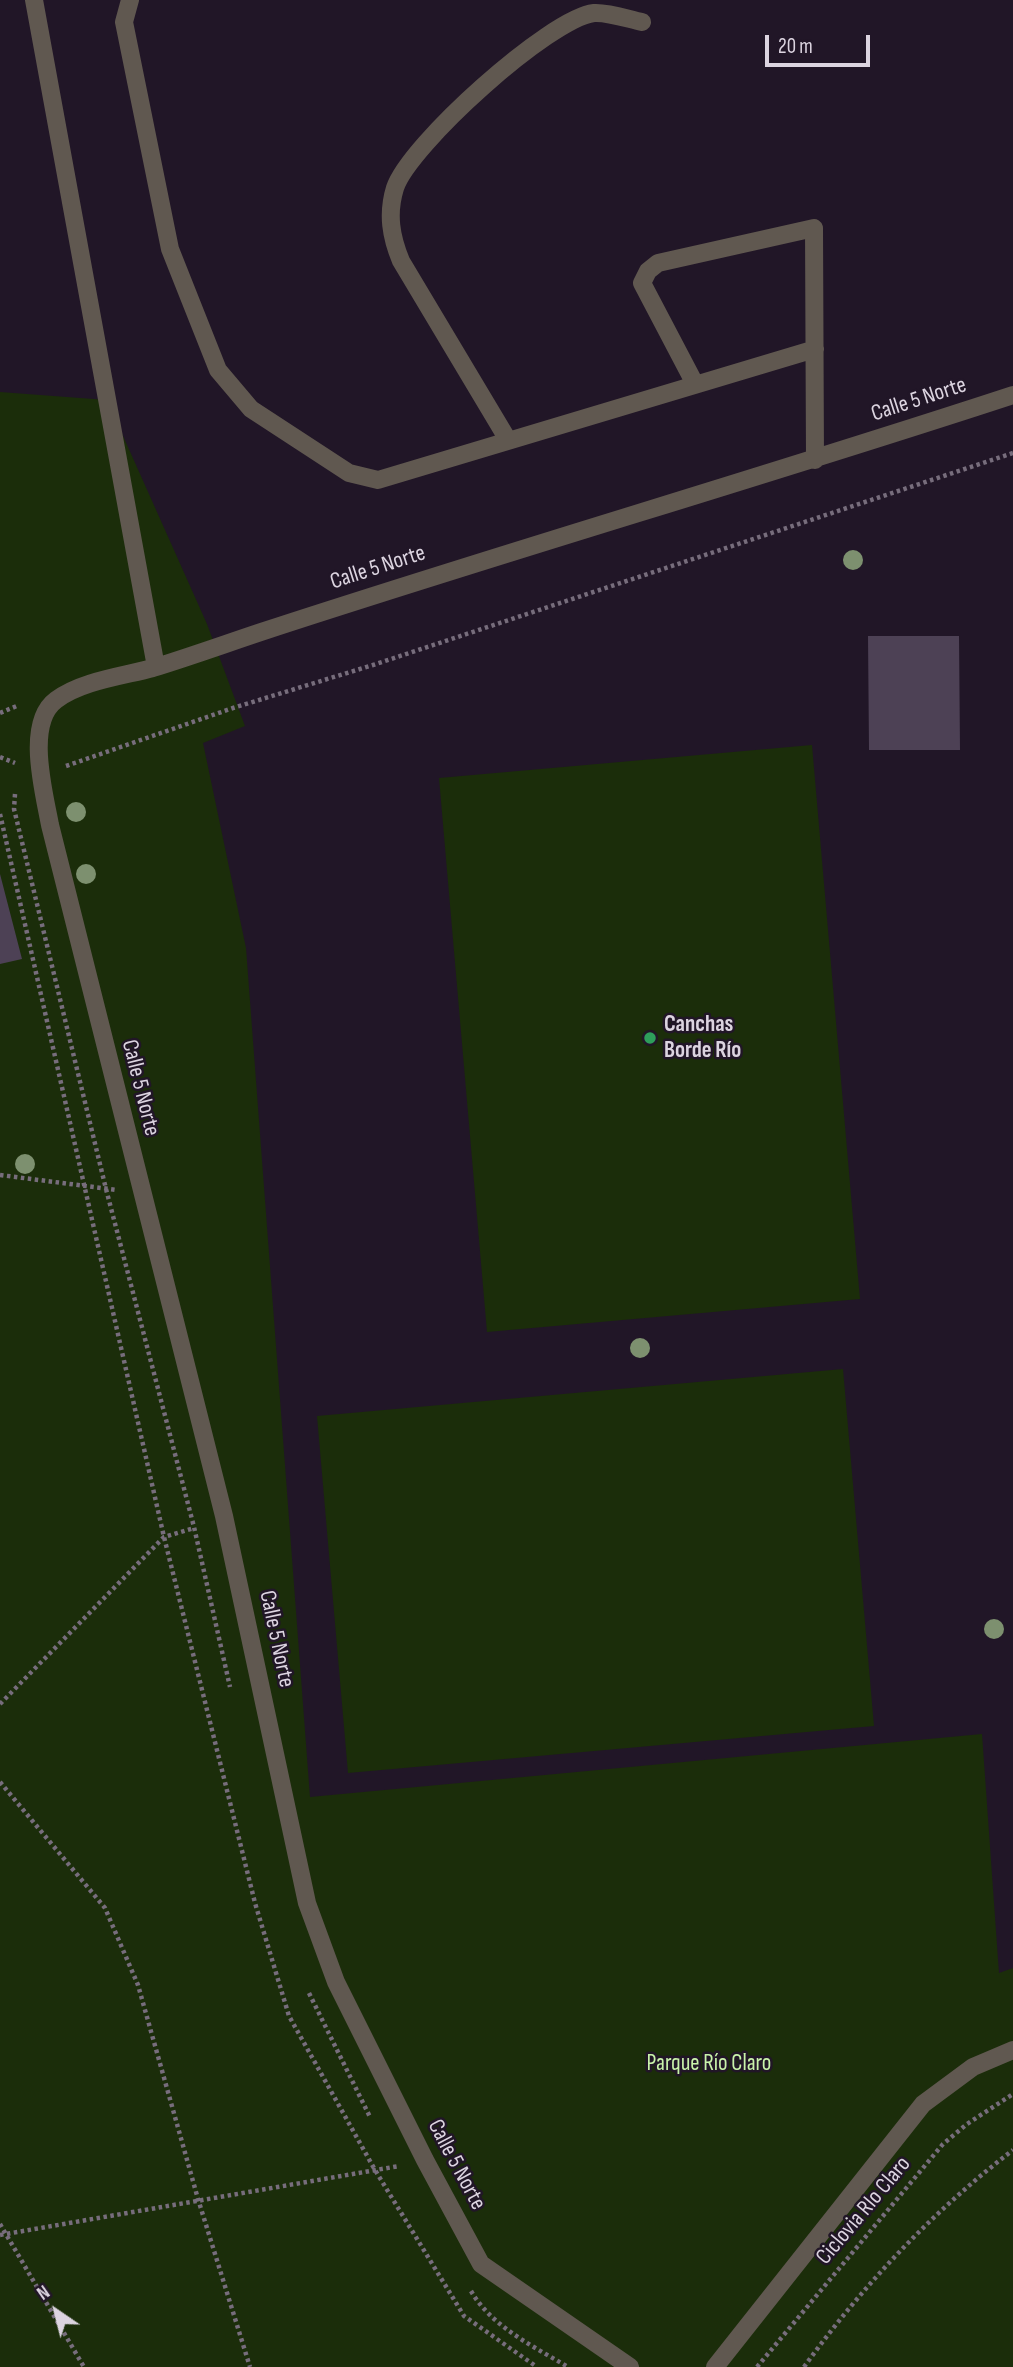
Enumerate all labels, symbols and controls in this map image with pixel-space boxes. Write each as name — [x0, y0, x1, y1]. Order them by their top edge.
scale bar — [768, 21, 873, 65]
text: 20 m — [778, 34, 813, 59]
street label: Calle 5 Norte — [868, 372, 970, 428]
street label: Calle 5 Norte — [327, 540, 429, 596]
place label: Canchas Borde Río — [664, 1011, 741, 1065]
marker: Canchas Borde Río — [642, 1030, 658, 1046]
street label: Calle 5 Norte — [115, 1037, 165, 1139]
street label: Calle 5 Norte — [252, 1588, 300, 1690]
park label: Parque Río Claro — [647, 2050, 771, 2078]
street label: Calle 5 Norte — [421, 2115, 491, 2215]
street label: Ciclovia RIo Claro — [811, 2151, 917, 2271]
north arrow — [21, 2276, 91, 2346]
text: N — [33, 2281, 54, 2306]

